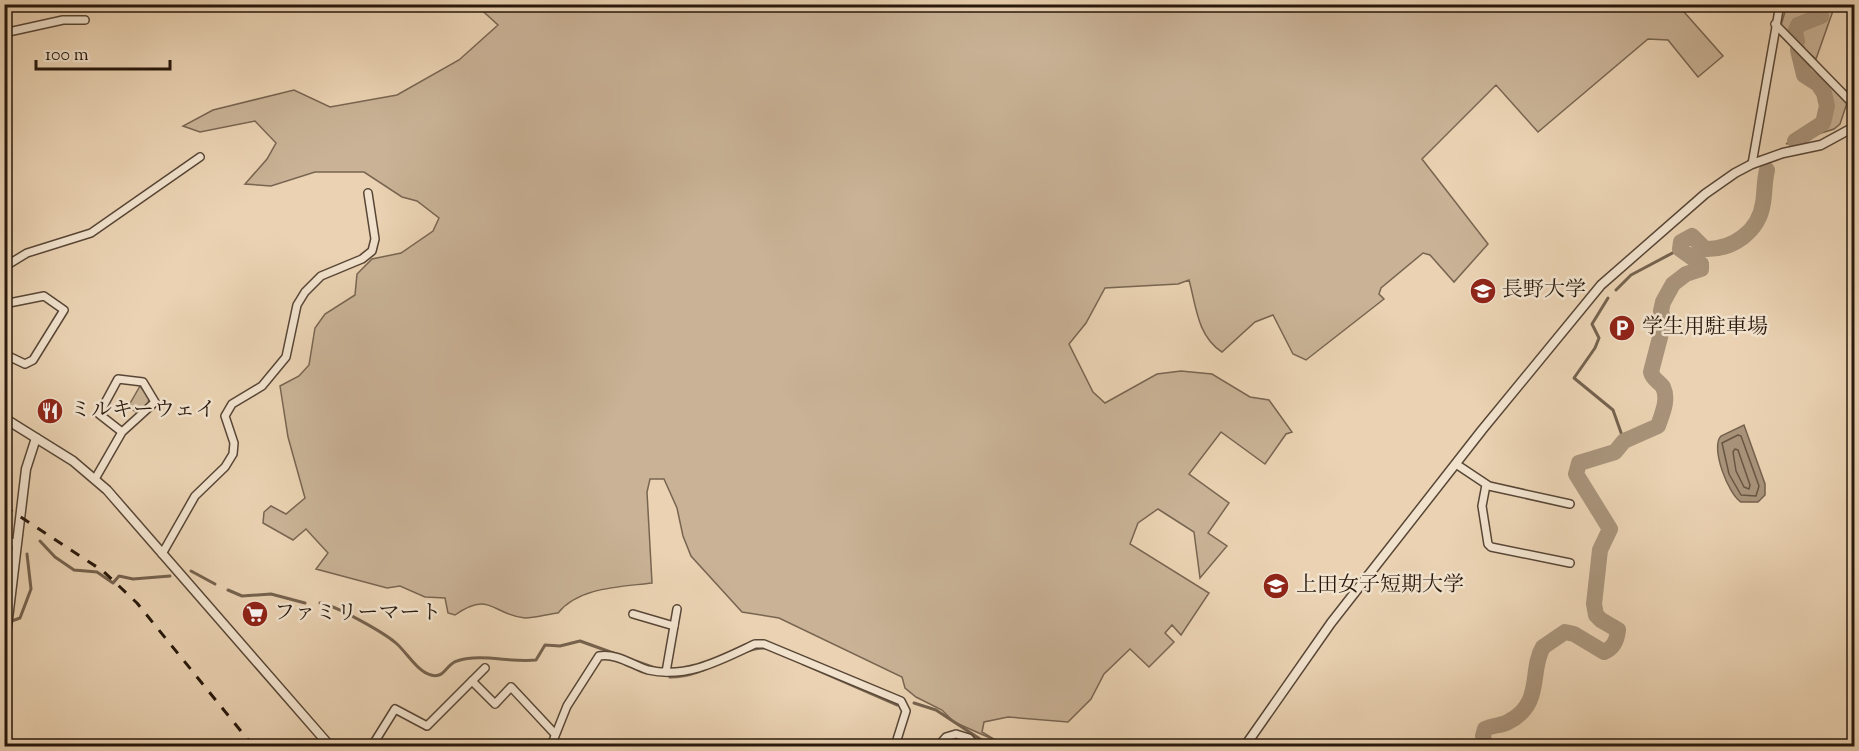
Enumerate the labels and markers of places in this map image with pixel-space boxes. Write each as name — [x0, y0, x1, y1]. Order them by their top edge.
school or university icon: 長野大学 — [1468, 276, 1498, 306]
place label: 長野大学 — [1502, 276, 1586, 306]
parking icon: 学生用駐車場 — [1607, 313, 1637, 343]
place label: 学生用駐車場 — [1642, 313, 1768, 343]
restaurant icon: ミルキーウェイ — [35, 396, 65, 426]
place label: ミルキーウェイ — [70, 396, 216, 426]
school or university icon: 上田女子短期大学 — [1261, 571, 1291, 601]
place label: 上田女子短期大学 — [1296, 571, 1464, 601]
supermarket icon: ファミリーマート — [240, 599, 270, 629]
place label: ファミリーマート — [274, 599, 442, 629]

